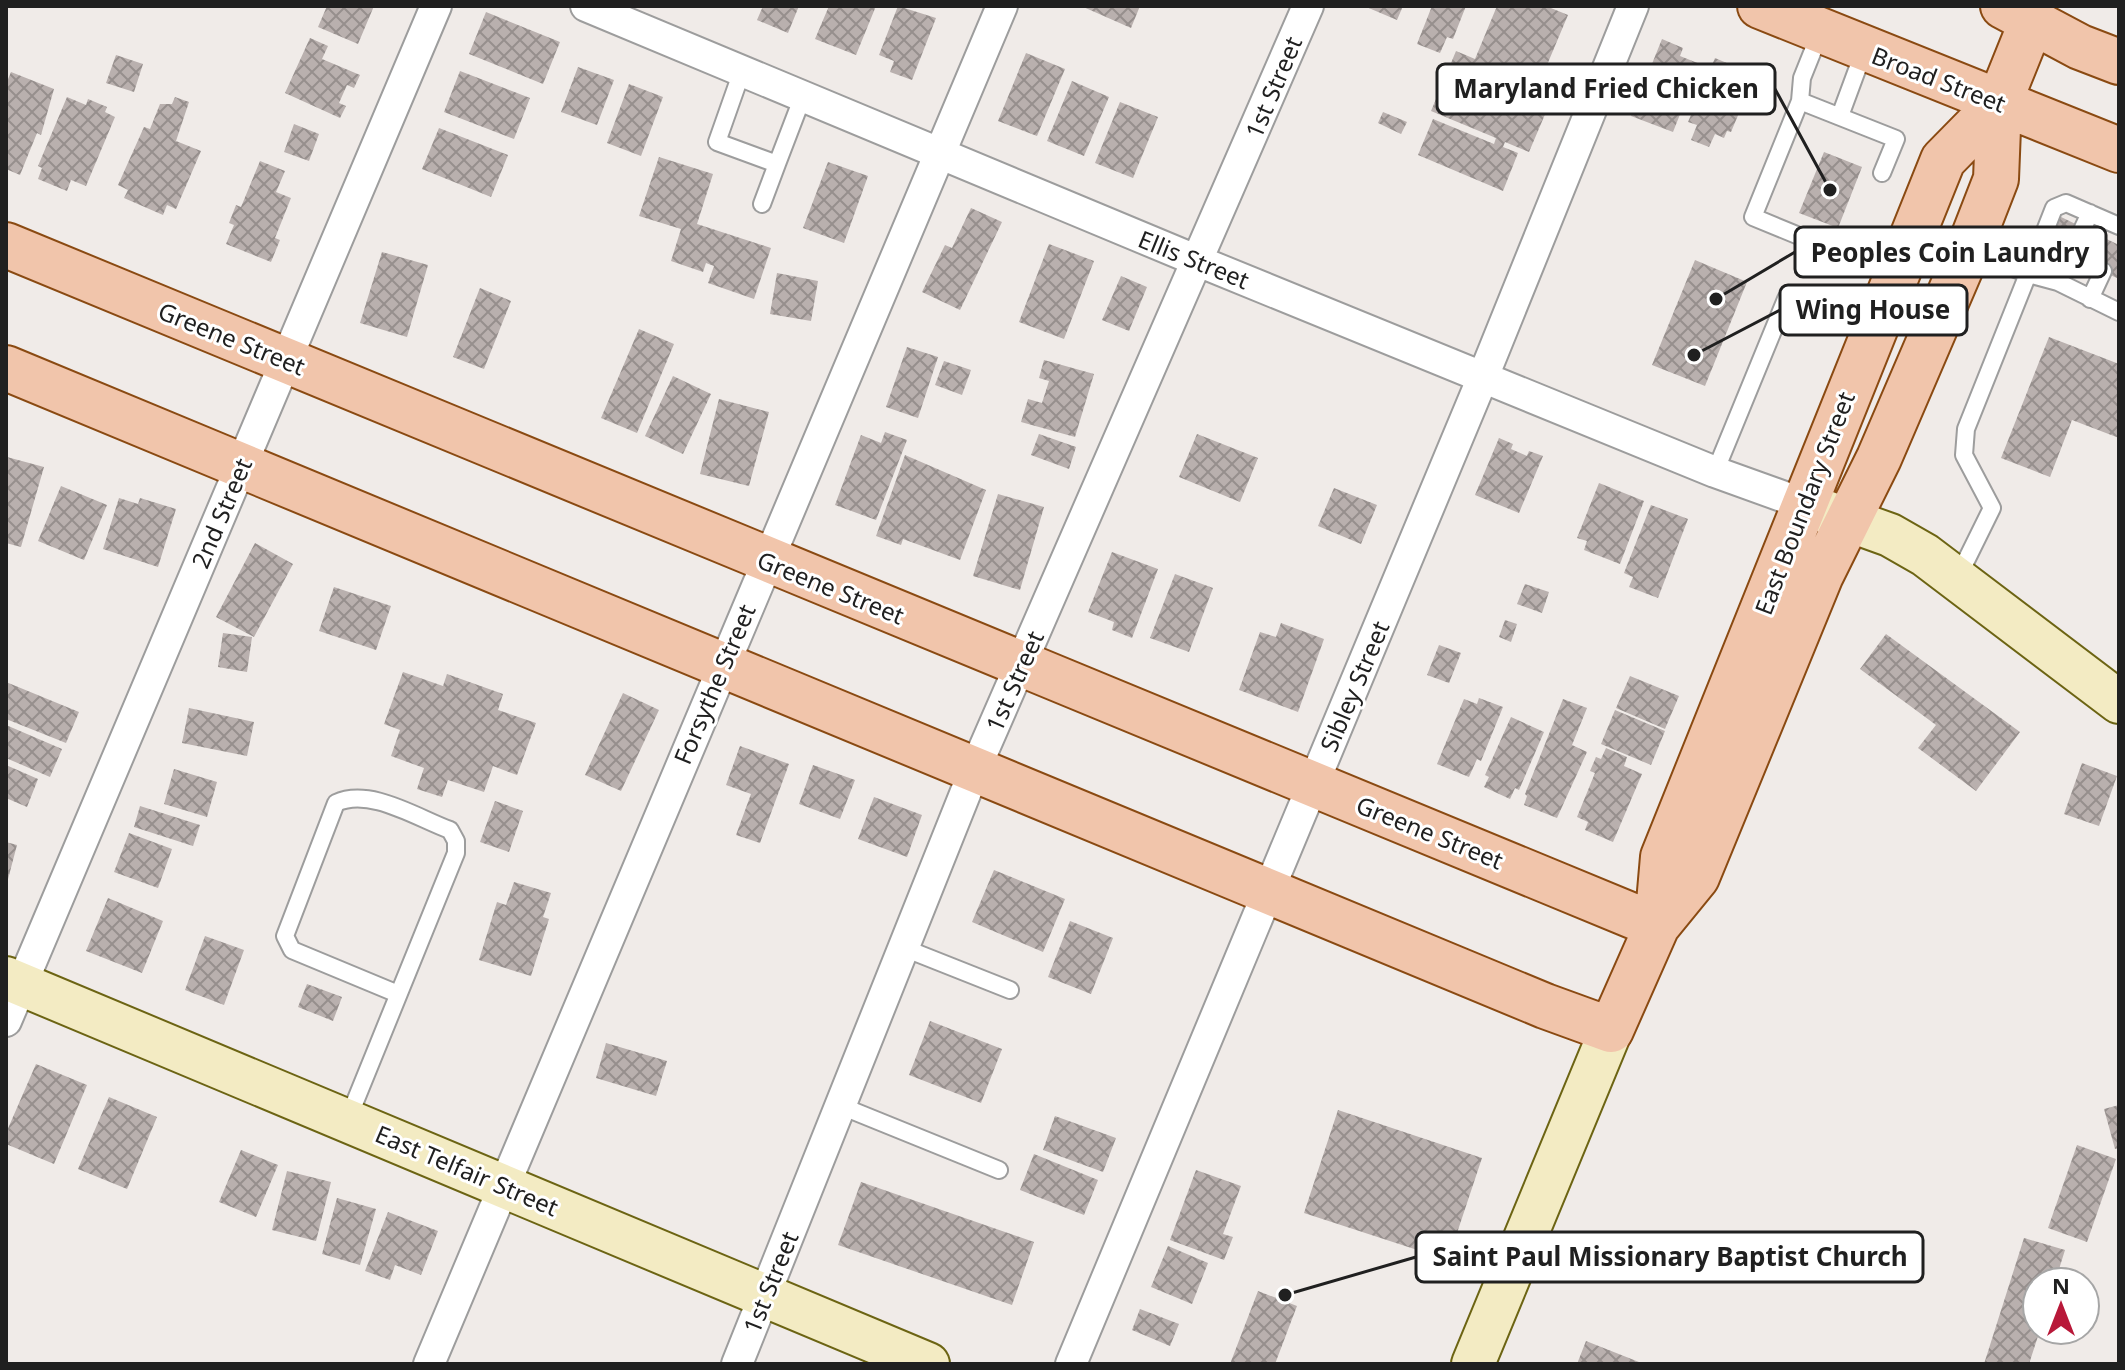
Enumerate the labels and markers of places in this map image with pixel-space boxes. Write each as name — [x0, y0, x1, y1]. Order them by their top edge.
callout: Maryland Fried Chicken — [1437, 64, 1775, 114]
callout: Peoples Coin Laundry — [1795, 227, 2106, 277]
callout: Wing House — [1780, 285, 1967, 335]
callout: Saint Paul Missionary Baptist Church — [1416, 1232, 1923, 1282]

